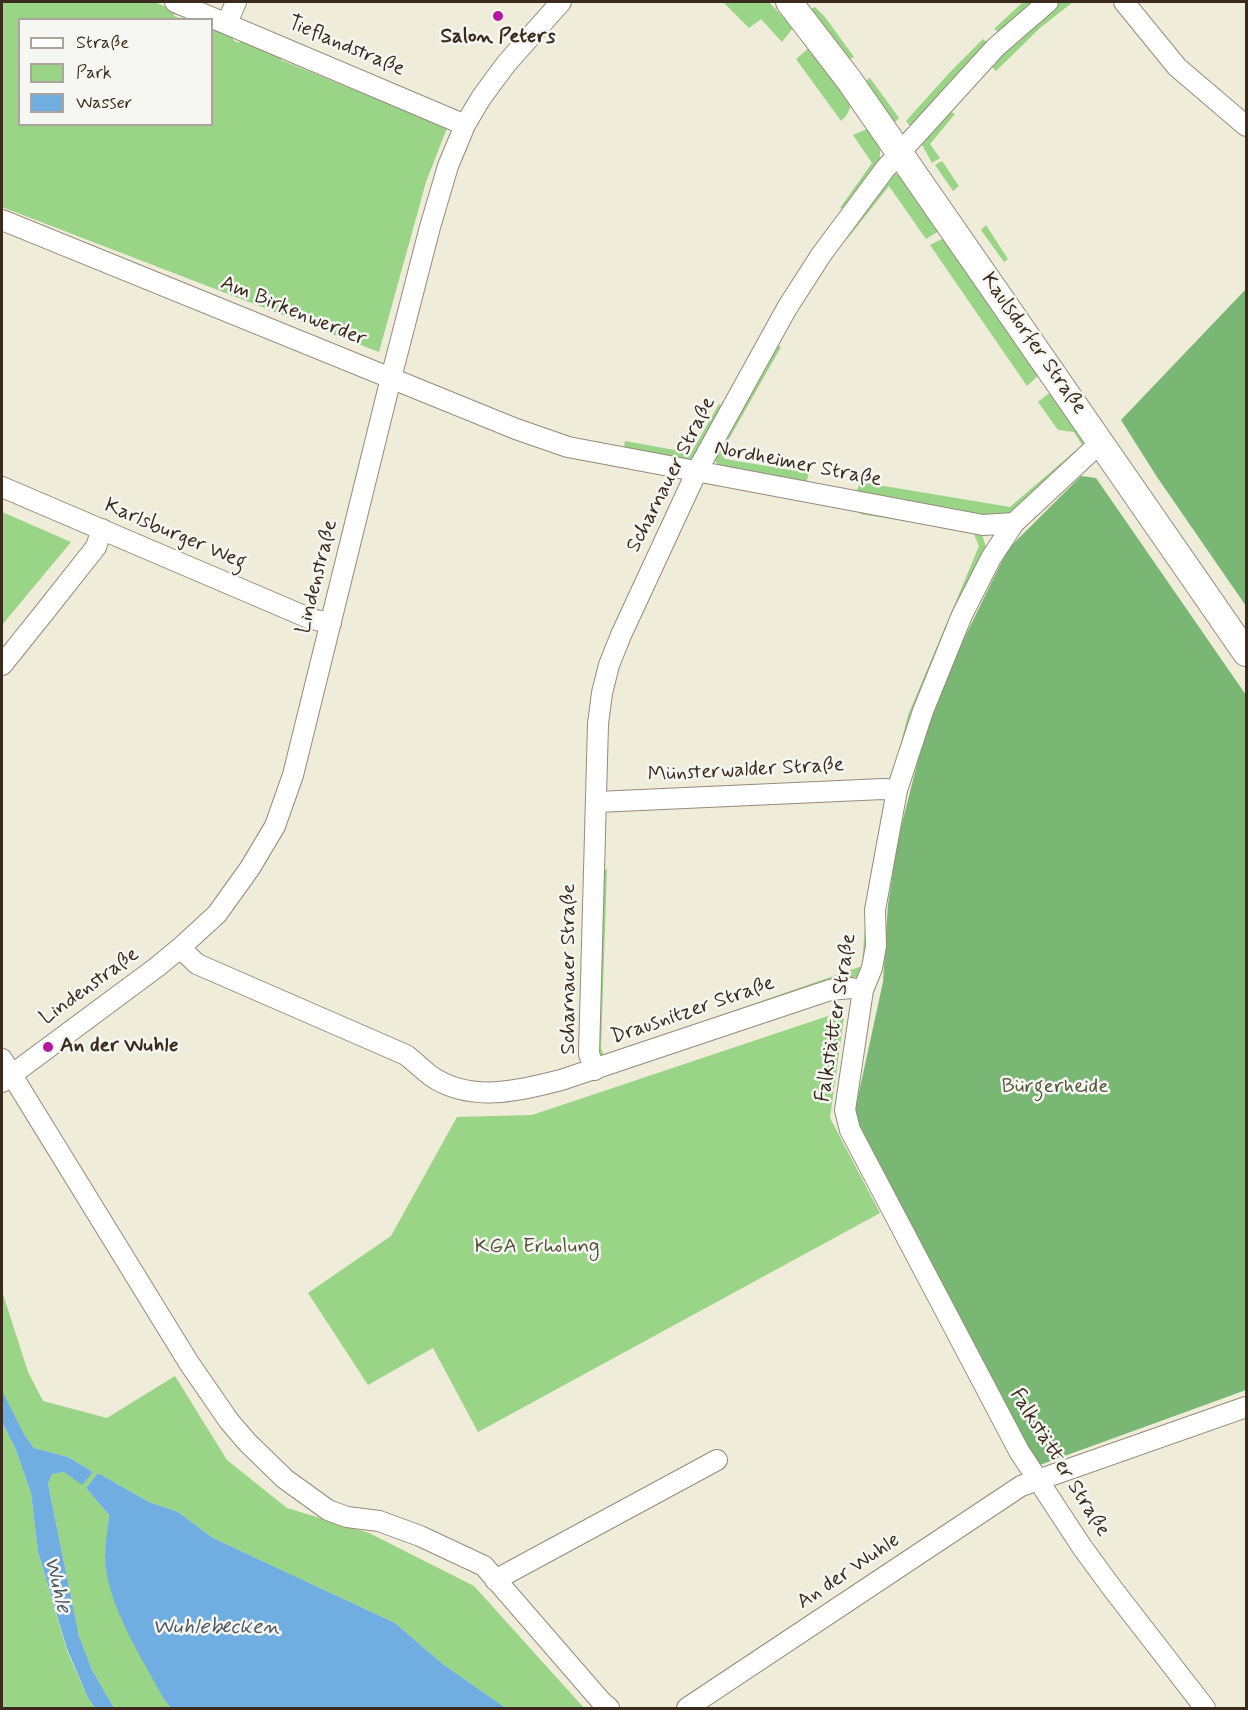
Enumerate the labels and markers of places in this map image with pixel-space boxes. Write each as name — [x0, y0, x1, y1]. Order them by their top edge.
marker: Salon Peters — [491, 9, 505, 23]
place label: Salon Peters — [440, 25, 556, 51]
place label: An der Wuhle — [60, 1034, 179, 1060]
marker: An der Wuhle — [41, 1040, 55, 1054]

